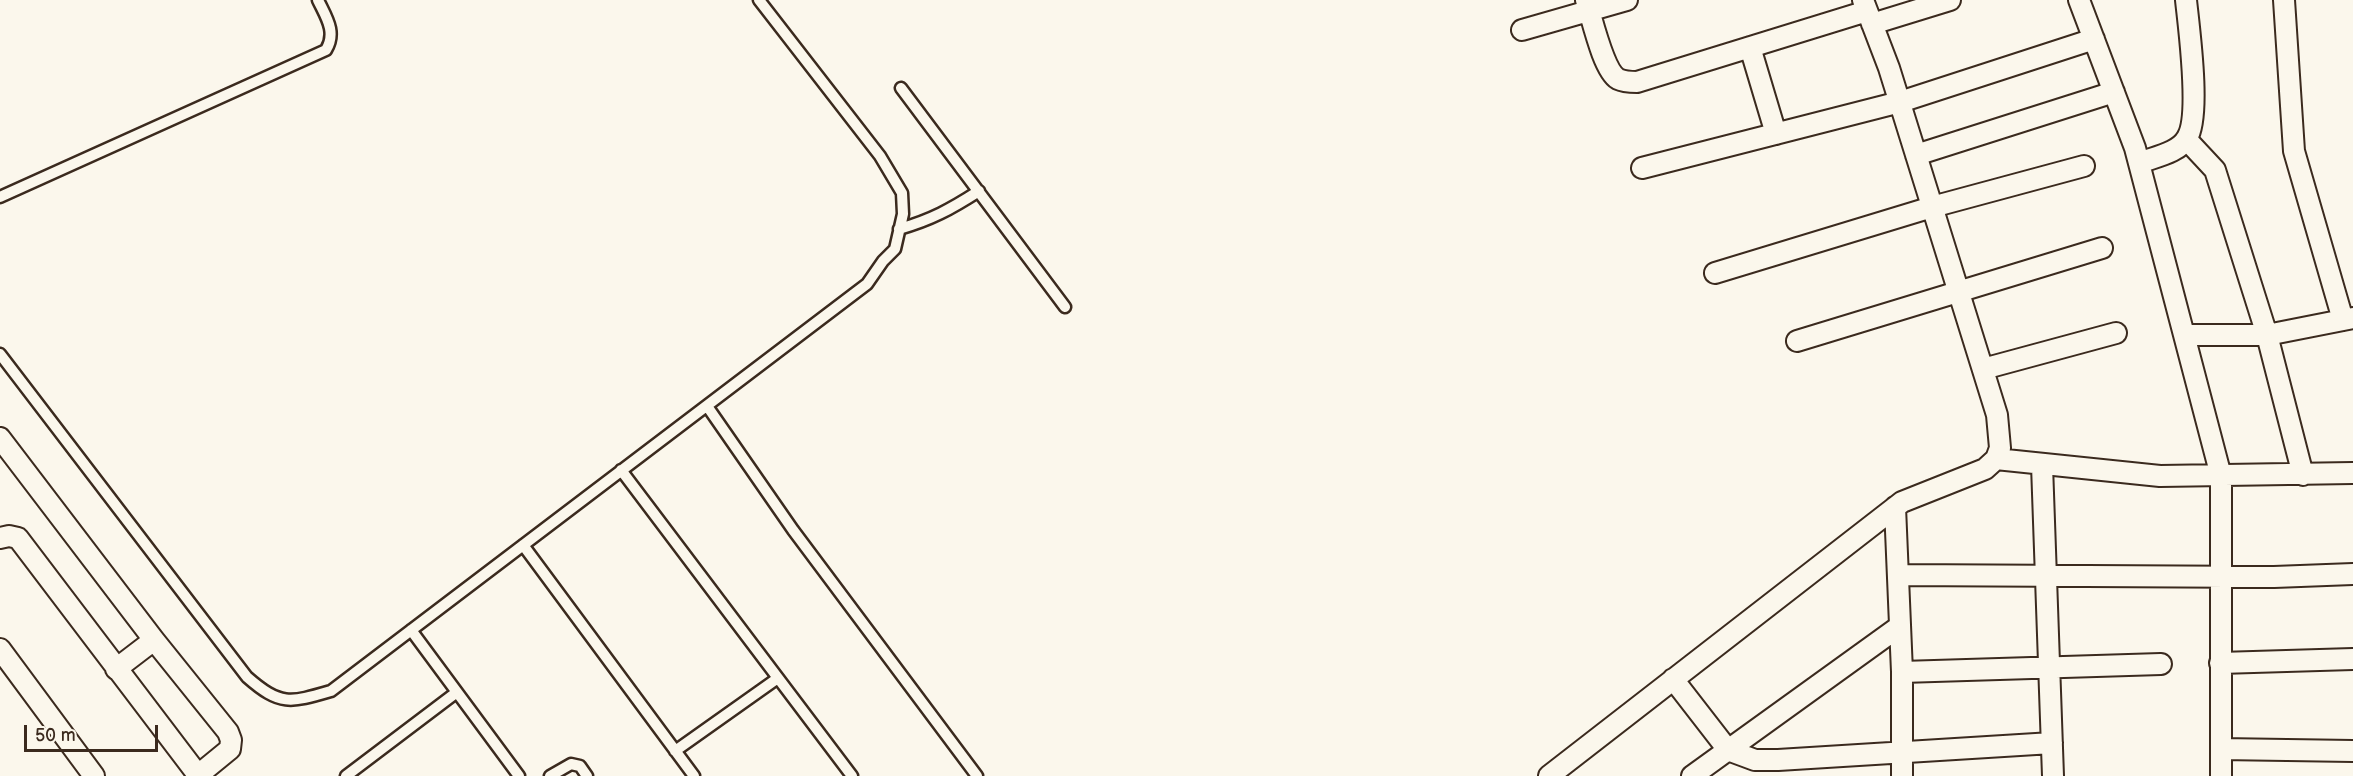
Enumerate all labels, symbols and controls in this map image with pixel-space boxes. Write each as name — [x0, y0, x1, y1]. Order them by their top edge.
scale bar — [27, 713, 160, 751]
text: 50 m — [35, 725, 76, 746]

